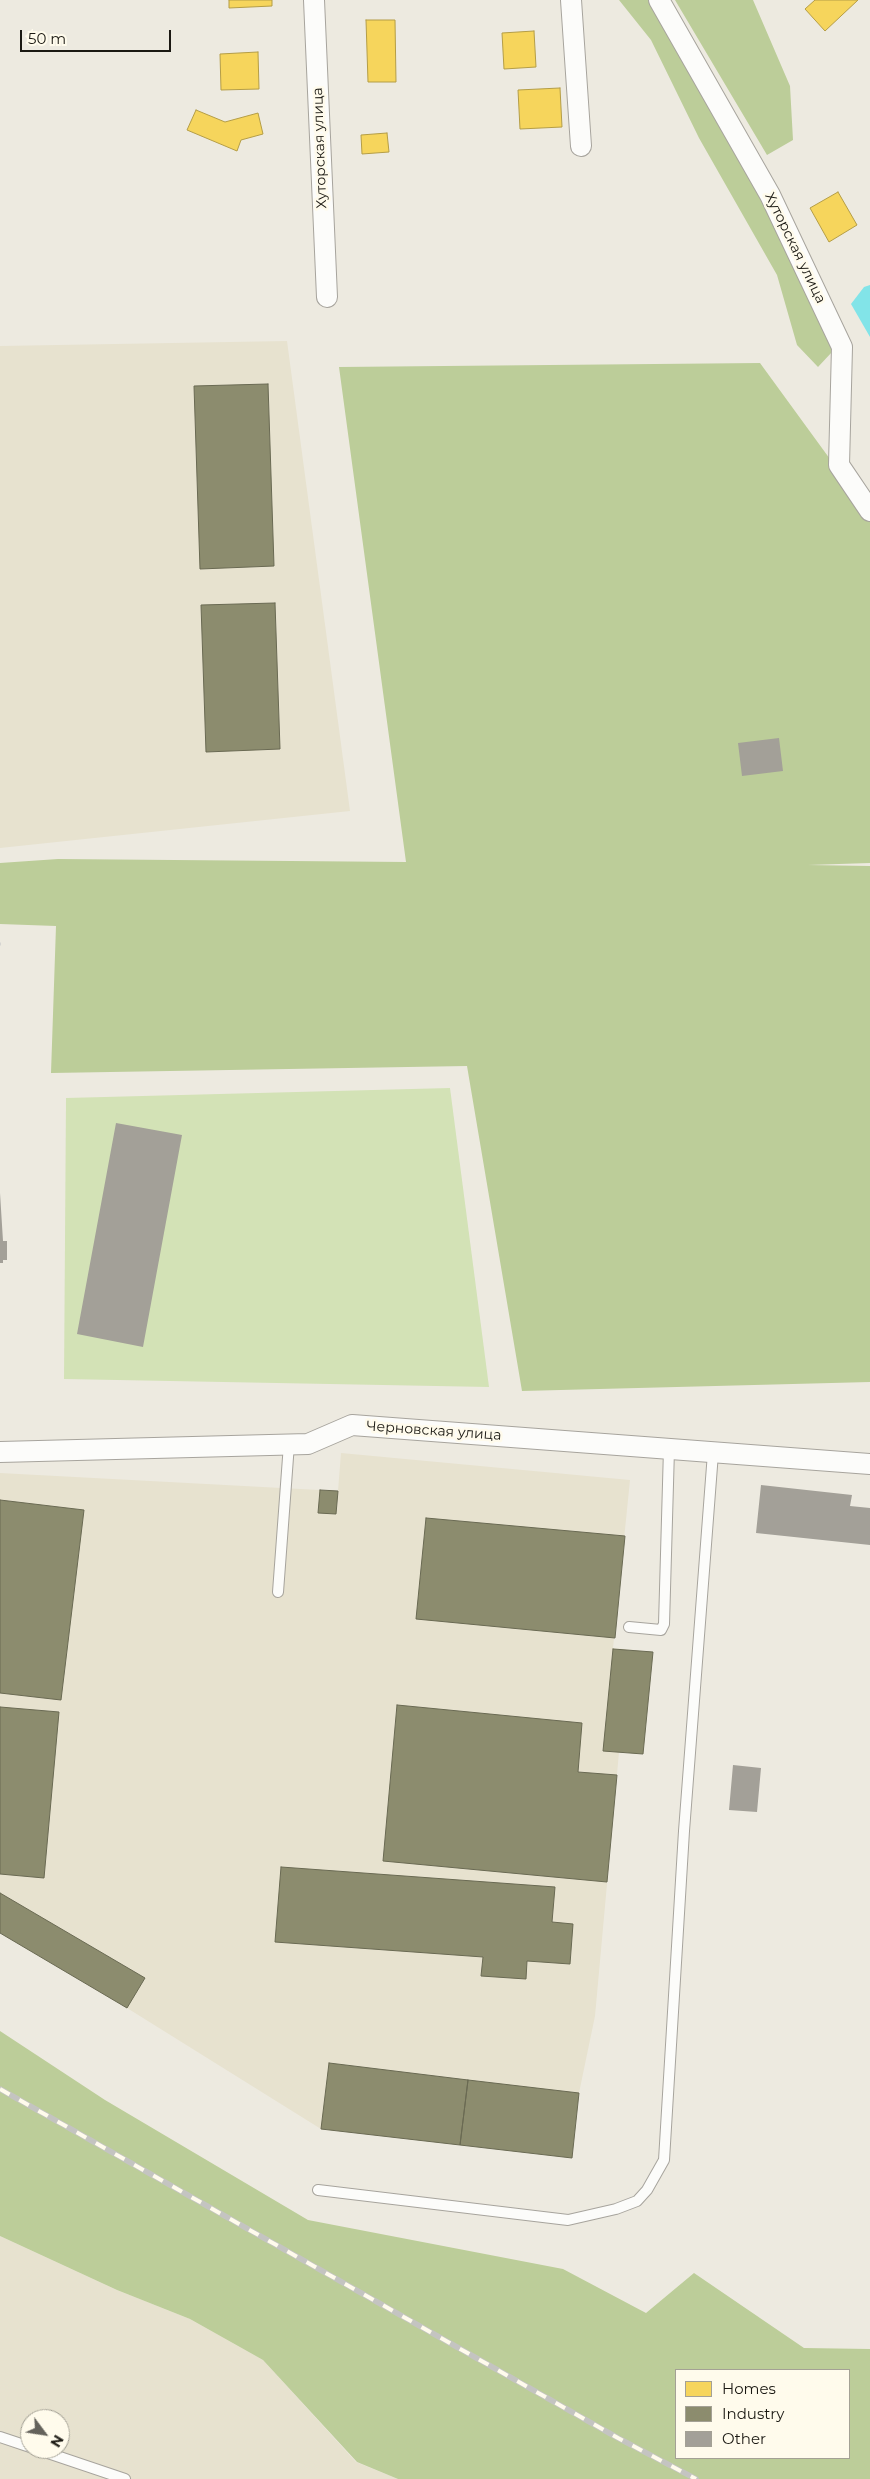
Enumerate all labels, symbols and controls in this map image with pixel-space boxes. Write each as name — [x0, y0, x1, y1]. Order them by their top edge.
scale bar — [22, 20, 174, 52]
text: 50 m — [28, 29, 66, 48]
street label: Хуторская улица — [309, 87, 331, 209]
street label: Хуторская улица — [761, 190, 829, 306]
street label: Черновская улица — [366, 1418, 502, 1444]
legend — [675, 2369, 850, 2459]
text: Homes — [722, 2379, 776, 2398]
text: Industry — [722, 2404, 784, 2423]
north arrow — [20, 2409, 70, 2459]
text: Other — [722, 2429, 766, 2448]
text: N — [46, 2432, 68, 2451]

